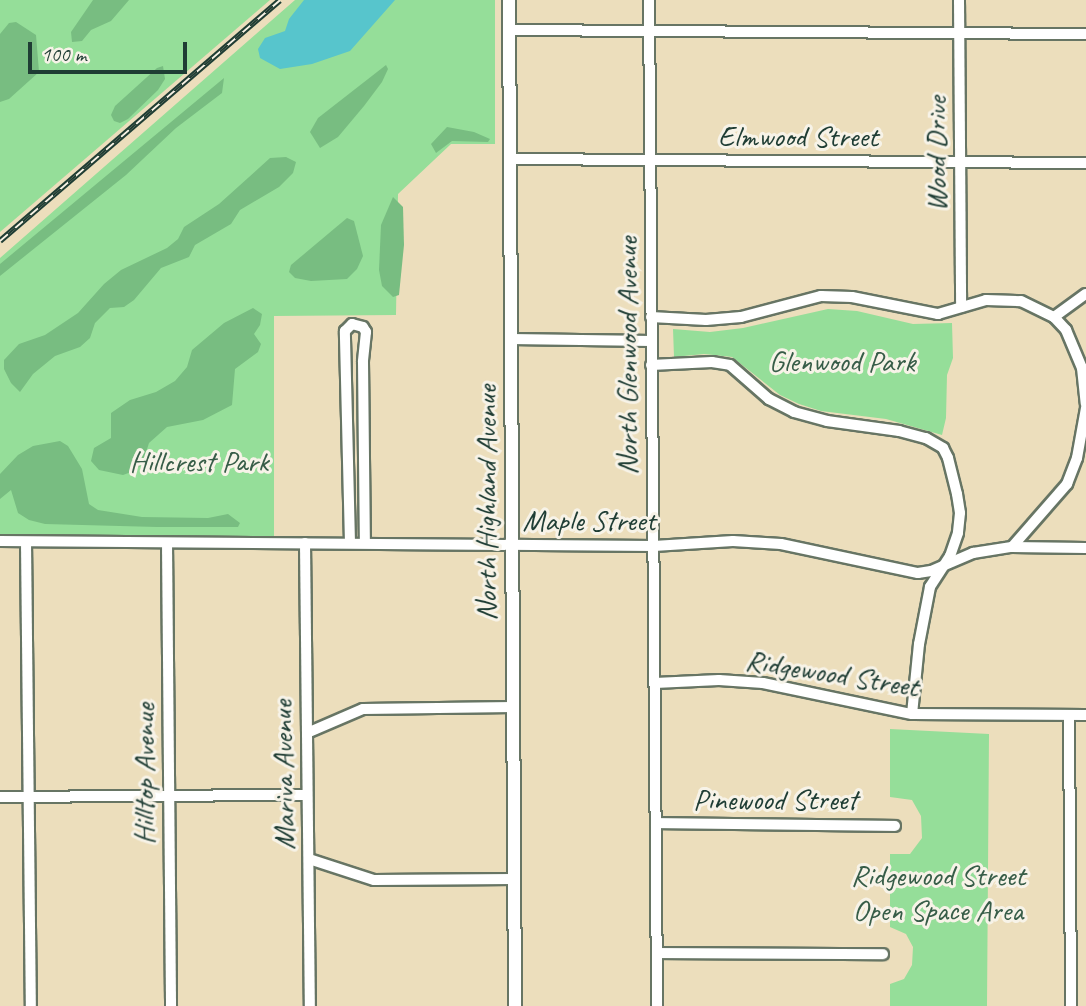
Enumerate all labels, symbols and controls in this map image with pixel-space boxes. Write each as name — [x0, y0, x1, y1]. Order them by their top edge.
scale bar — [32, 28, 191, 72]
text: 100 m — [41, 41, 86, 67]
street label: Wood Drive — [918, 96, 954, 212]
street label: Elmwood Street — [718, 118, 878, 154]
street label: North Glenwood Avenue — [609, 237, 645, 475]
park label: Glenwood Park — [769, 343, 915, 379]
street label: North Highland Avenue — [468, 385, 504, 621]
park label: Hillcrest Park — [129, 443, 269, 479]
street label: Maple Street — [522, 502, 656, 538]
street label: Ridgewood Street — [743, 642, 921, 704]
street label: Mariva Avenue — [264, 700, 302, 850]
street label: Hilltop Avenue — [126, 704, 162, 844]
street label: Pinewood Street — [693, 781, 857, 817]
park label: Ridgewood Street Open Space Area — [851, 857, 1025, 928]

